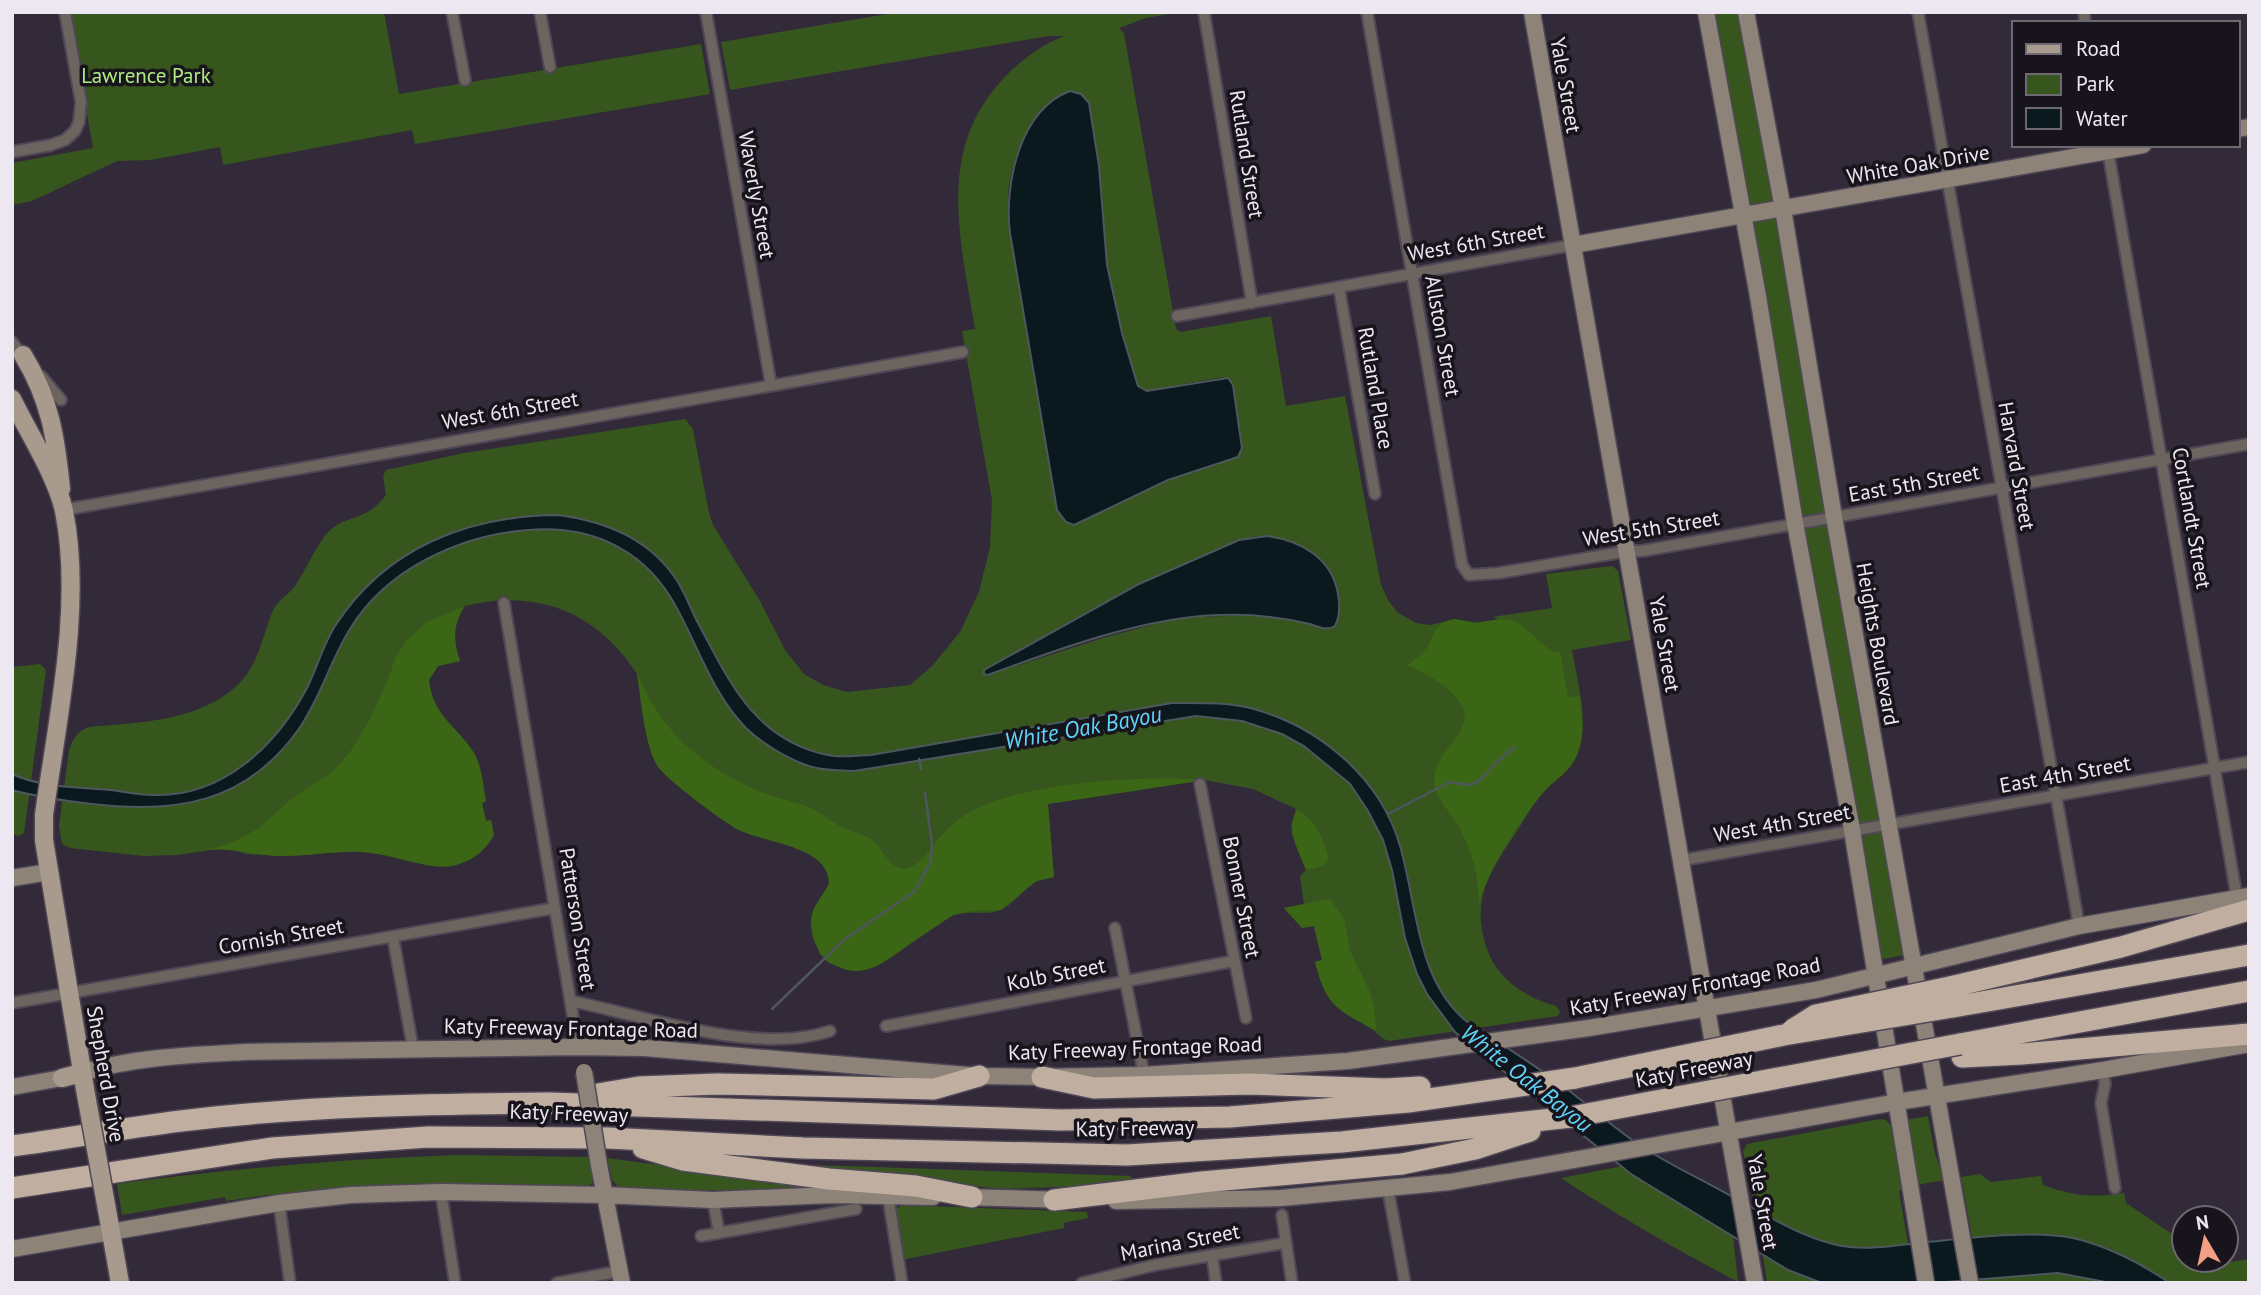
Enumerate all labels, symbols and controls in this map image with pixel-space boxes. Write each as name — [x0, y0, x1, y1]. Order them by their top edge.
legend — [2012, 21, 2240, 147]
street label: Yale Street — [1544, 35, 1588, 135]
text: Road — [2076, 35, 2120, 62]
park label: Lawrence Park — [81, 62, 211, 89]
text: Park — [2076, 70, 2115, 97]
street label: Rutland Street — [1224, 88, 1270, 220]
text: Water — [2076, 105, 2128, 132]
street label: Waverly Street — [733, 129, 781, 261]
street label: White Oak Drive — [1844, 138, 1992, 190]
street label: West 6th Street — [1406, 217, 1546, 267]
street label: Allston Street — [1419, 273, 1467, 399]
street label: Rutland Place — [1352, 325, 1400, 451]
street label: West 6th Street — [440, 385, 580, 435]
street label: Harvard Street — [1992, 400, 2042, 532]
street label: Cortlandt Street — [2166, 445, 2218, 591]
street label: East 5th Street — [1846, 458, 1982, 508]
street label: West 5th Street — [1581, 504, 1721, 552]
street label: Heights Boulevard — [1850, 560, 1906, 728]
street label: Yale Street — [1643, 594, 1687, 694]
water label: White Oak Bayou — [1002, 699, 1164, 755]
street label: East 4th Street — [1997, 749, 2133, 799]
street label: West 4th Street — [1712, 798, 1852, 848]
street label: Bonner Street — [1217, 834, 1267, 960]
street label: Patterson Street — [553, 846, 603, 992]
street label: Cornish Street — [216, 912, 346, 960]
street label: Kolb Street — [1004, 951, 1108, 997]
street label: Katy Freeway Frontage Road — [1568, 951, 1822, 1021]
street label: Shepherd Drive — [81, 1004, 131, 1144]
street label: Katy Freeway Frontage Road — [444, 1012, 698, 1044]
water label: White Oak Bayou — [1455, 1018, 1599, 1139]
street label: Katy Freeway Frontage Road — [1008, 1030, 1262, 1066]
street label: Katy Freeway — [1633, 1044, 1755, 1094]
street label: Katy Freeway — [509, 1097, 629, 1129]
street label: Katy Freeway — [1075, 1113, 1195, 1143]
street label: Yale Street — [1741, 1152, 1785, 1252]
north arrow — [2170, 1204, 2240, 1274]
text: N — [2194, 1209, 2210, 1235]
street label: Marina Street — [1118, 1217, 1242, 1267]

